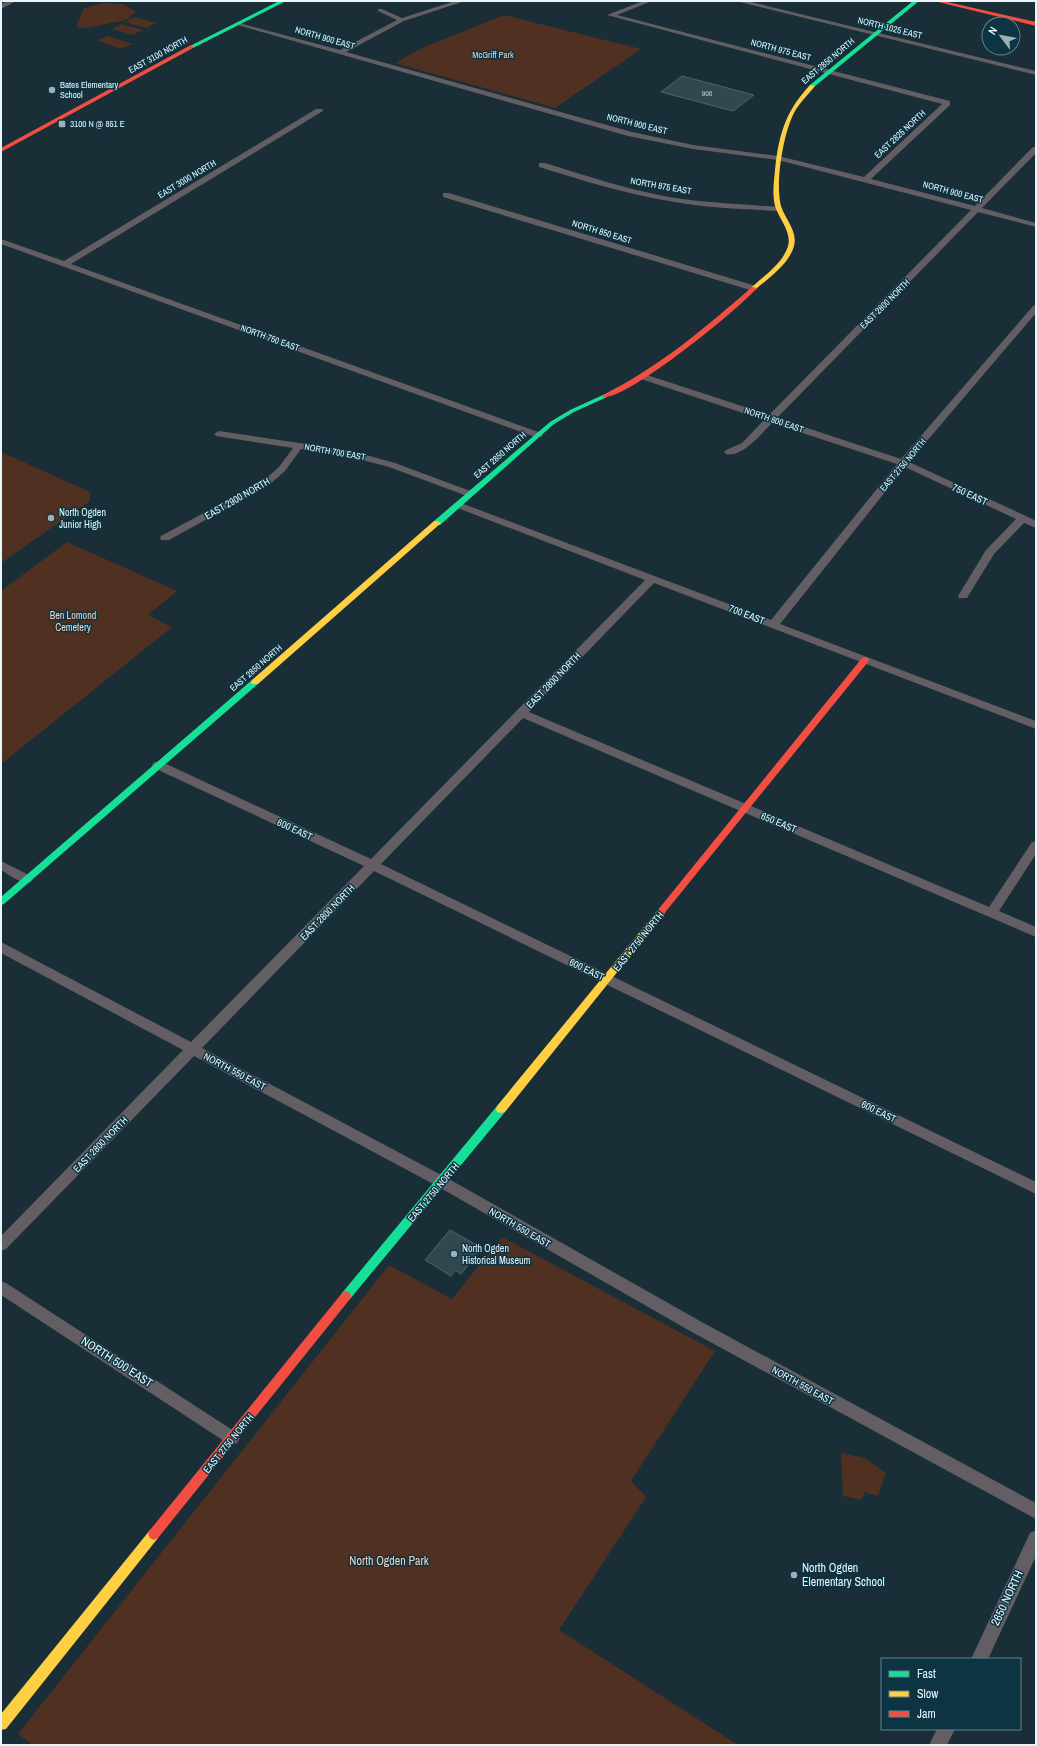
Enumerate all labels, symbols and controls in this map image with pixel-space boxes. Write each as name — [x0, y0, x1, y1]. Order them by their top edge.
street label: NORTH 1025 EAST — [857, 14, 924, 42]
north arrow — [981, 16, 1021, 56]
street label: NORTH 900 EAST — [294, 24, 357, 52]
text: N — [985, 24, 1000, 37]
street label: EAST 3100 NORTH — [126, 34, 190, 76]
street label: EAST 2850 NORTH — [799, 35, 857, 87]
street label: NORTH 975 EAST — [750, 36, 813, 64]
park label: McGriff Park — [472, 49, 514, 61]
place label: Bates Elementary School — [60, 79, 119, 101]
marker: Bates Elementary School — [47, 85, 57, 95]
house number: 900 — [702, 88, 713, 98]
street label: EAST 2825 NORTH — [872, 107, 928, 161]
street label: NORTH 900 EAST — [606, 111, 669, 137]
place label: 3100 N @ 851 E — [70, 118, 125, 130]
marker: 3100 N @ 851 E — [57, 119, 67, 129]
street label: EAST 3000 NORTH — [156, 157, 218, 201]
street label: NORTH 875 EAST — [630, 175, 693, 197]
street label: NORTH 900 EAST — [922, 178, 985, 206]
street label: NORTH 850 EAST — [571, 217, 634, 247]
street label: EAST 2800 NORTH — [857, 276, 913, 332]
street label: NORTH 750 EAST — [239, 322, 302, 354]
street label: NORTH 800 EAST — [743, 404, 806, 436]
street label: EAST 2850 NORTH — [471, 429, 529, 481]
street label: EAST 2750 NORTH — [877, 436, 929, 494]
street label: NORTH 700 EAST — [304, 441, 367, 463]
street label: EAST 2900 NORTH — [202, 474, 272, 522]
street label: 750 EAST — [950, 481, 989, 508]
place label: North Ogden Junior High — [59, 506, 106, 531]
marker: North Ogden Junior High — [46, 513, 56, 523]
street label: 700 EAST — [727, 602, 767, 627]
park label: Ben Lomond Cemetery — [50, 609, 96, 634]
street label: EAST 2850 NORTH — [227, 642, 285, 694]
street label: EAST 2800 NORTH — [523, 649, 583, 711]
street label: 650 EAST — [759, 809, 799, 836]
street label: 600 EAST — [275, 816, 314, 843]
street label: EAST 2800 NORTH — [297, 881, 357, 943]
street label: EAST 2750 NORTH — [610, 909, 666, 974]
street label: 600 EAST — [567, 955, 606, 983]
street label: NORTH 550 EAST — [201, 1050, 268, 1093]
street label: 600 EAST — [859, 1097, 898, 1125]
street label: EAST 2800 NORTH — [70, 1113, 130, 1175]
street label: EAST 2750 NORTH — [405, 1160, 462, 1224]
street label: NORTH 550 EAST — [487, 1205, 553, 1250]
place label: North Ogden Historical Museum — [462, 1242, 531, 1267]
marker: North Ogden Historical Museum — [449, 1249, 459, 1259]
street label: NORTH 500 EAST — [78, 1333, 156, 1391]
street label: NORTH 550 EAST — [770, 1363, 836, 1408]
street label: EAST 2750 NORTH — [200, 1411, 256, 1476]
park label: North Ogden Park — [349, 1553, 429, 1569]
place label: North Ogden Elementary School — [802, 1560, 885, 1590]
street label: 2650 NORTH — [987, 1568, 1027, 1628]
marker: North Ogden Elementary School — [789, 1570, 799, 1580]
legend — [881, 1658, 1021, 1730]
text: Fast — [917, 1666, 936, 1682]
text: Slow — [917, 1686, 939, 1702]
text: Jam — [917, 1706, 936, 1722]

